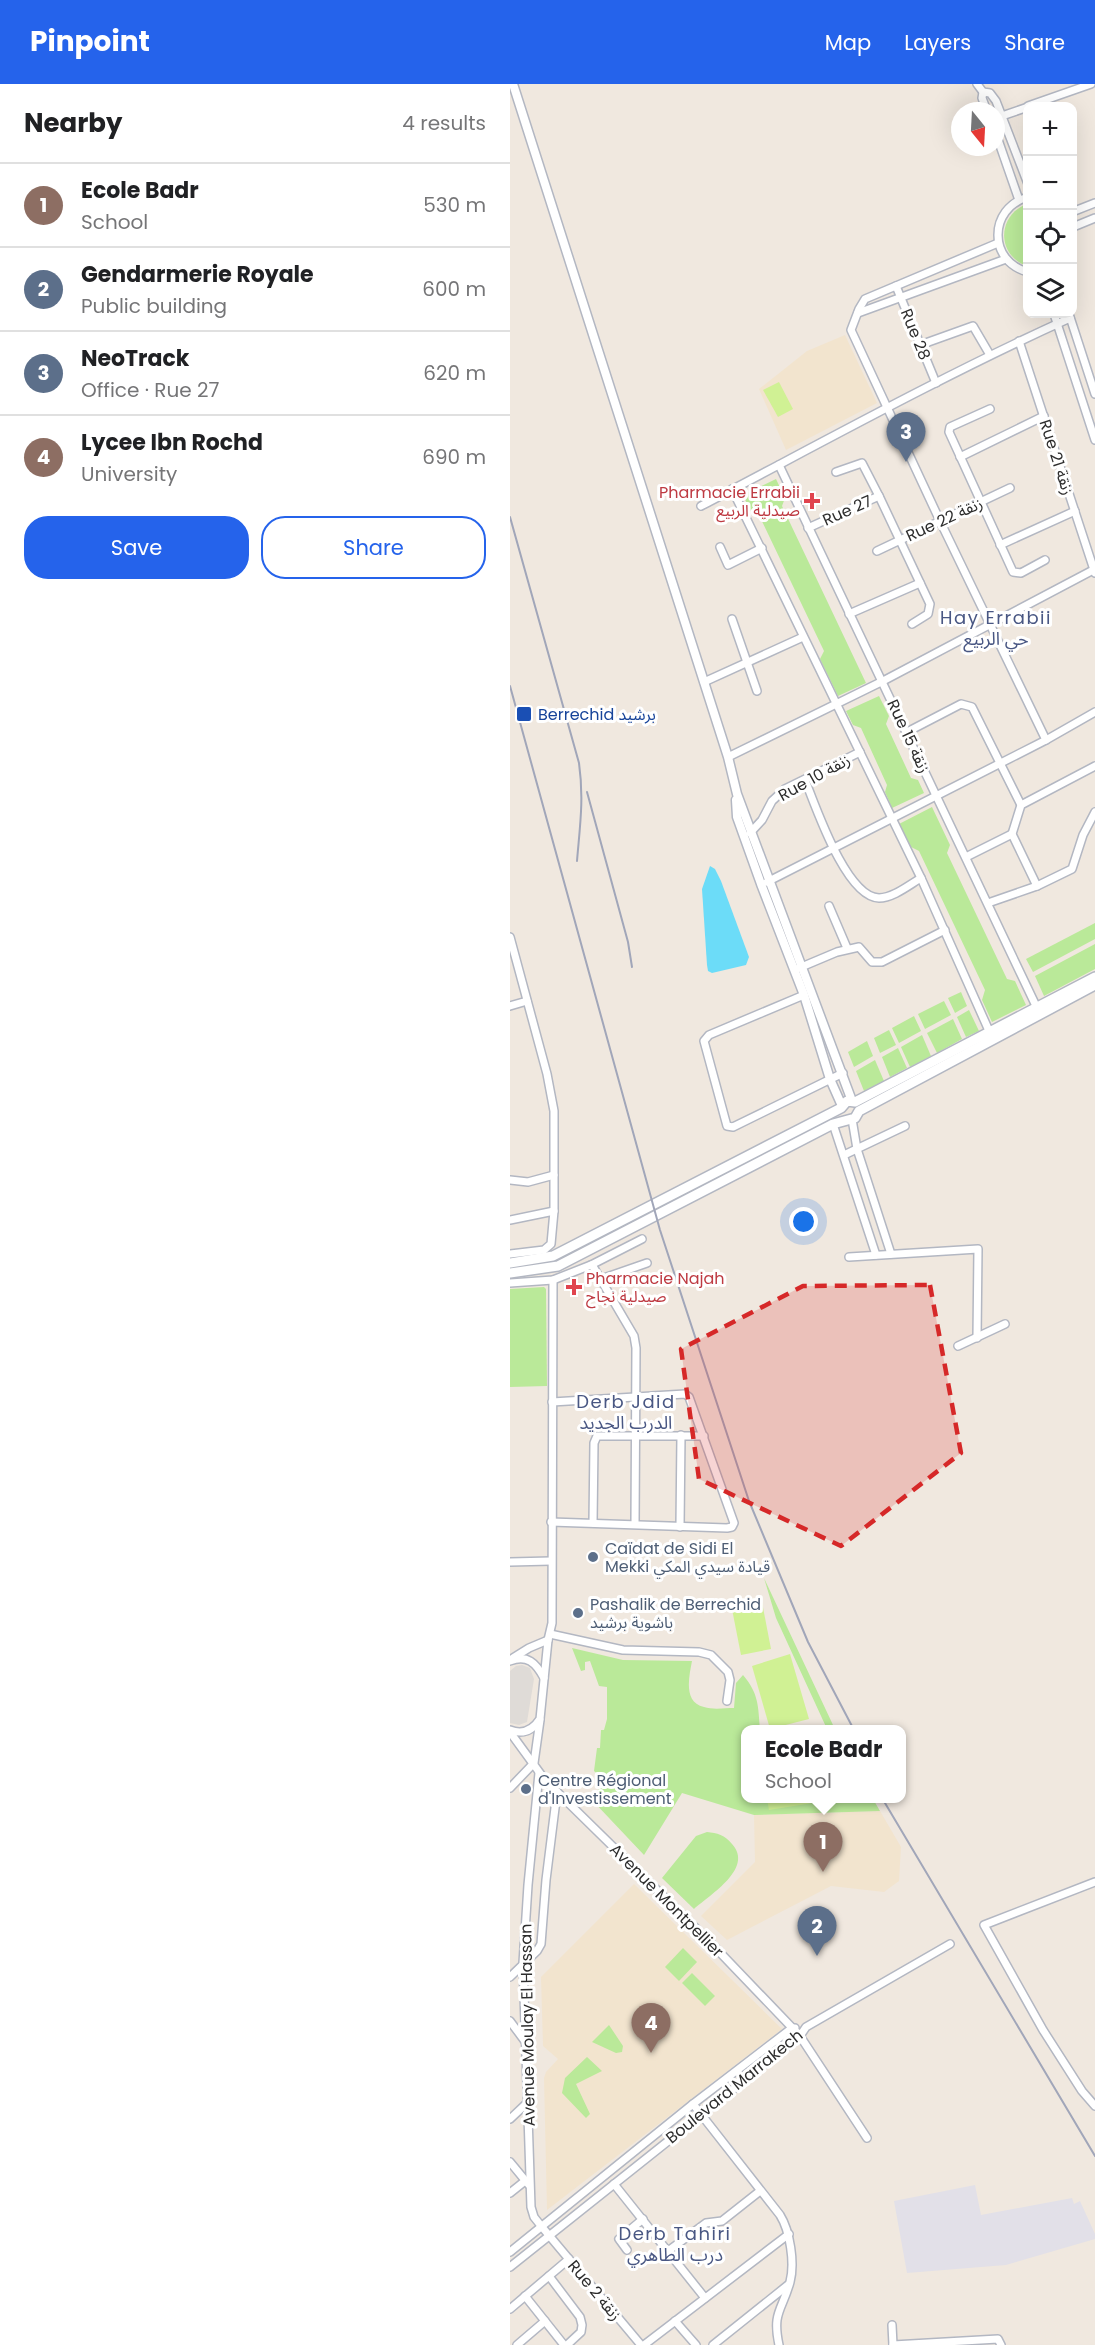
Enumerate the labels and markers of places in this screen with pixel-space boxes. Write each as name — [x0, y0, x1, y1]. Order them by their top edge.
pin: 3 — [886, 412, 926, 462]
place label: Pharmacie Errabii صيدلية الربيع — [659, 481, 800, 523]
marker: Pharmacie Errabii صيدلية الربيع — [805, 494, 819, 508]
place label: Berrechid برشيد — [538, 703, 656, 726]
marker: Berrechid برشيد — [515, 705, 533, 723]
place label: Pharmacie Najah صيدلية نجاح — [586, 1267, 725, 1309]
marker: Pharmacie Najah صيدلية نجاح — [567, 1280, 581, 1294]
place label: Caïdat de Sidi El Mekki قيادة سيدي المكي — [605, 1537, 770, 1579]
marker: Caïdat de Sidi El Mekki قيادة سيدي المكي — [586, 1550, 600, 1564]
place label: Pashalik de Berrechid باشوية برشيد — [590, 1593, 761, 1634]
marker: Pashalik de Berrechid باشوية برشيد — [571, 1606, 585, 1620]
place label: Centre Régional d'Investissement — [538, 1769, 672, 1810]
marker: Centre Régional d'Investissement — [519, 1782, 533, 1796]
pin: 1 — [804, 1822, 842, 1872]
pin: 2 — [798, 1906, 836, 1956]
pin: 4 — [632, 2004, 670, 2053]

